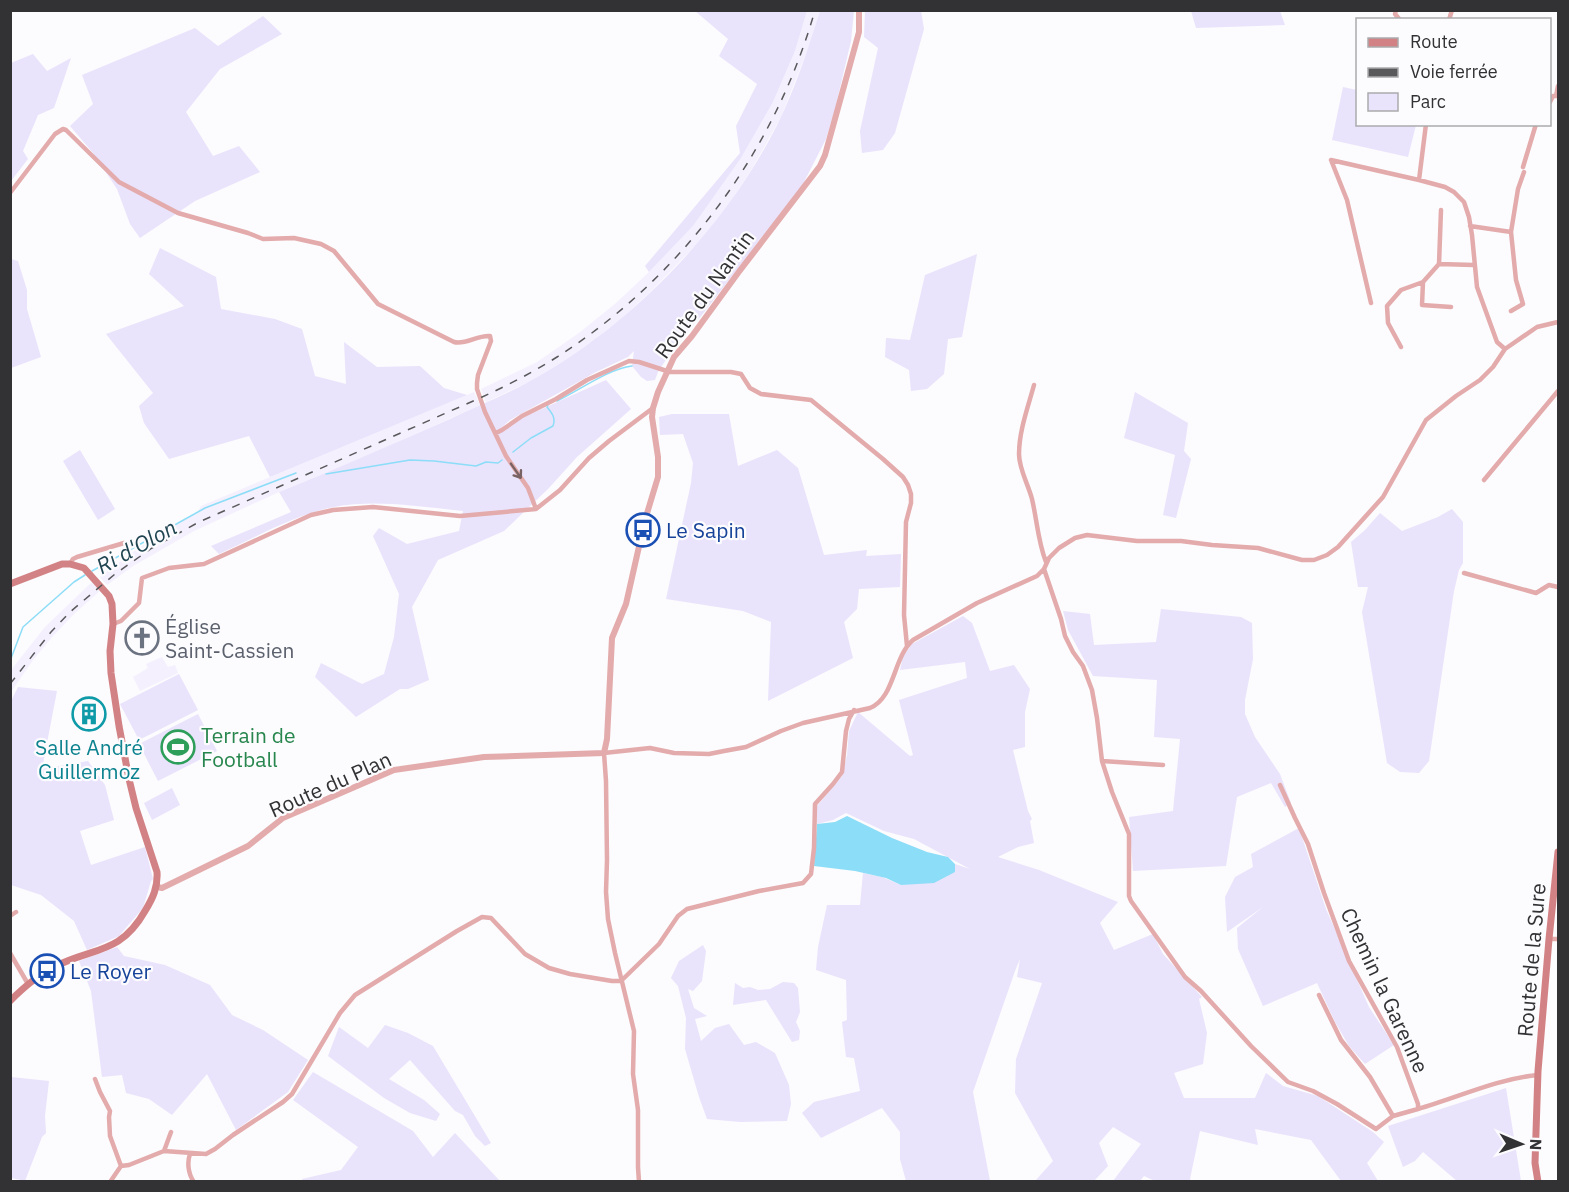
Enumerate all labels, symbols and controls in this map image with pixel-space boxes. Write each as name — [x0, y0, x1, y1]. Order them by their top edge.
legend — [1356, 18, 1551, 126]
text: Route — [1410, 30, 1458, 53]
text: Voie ferrée — [1410, 60, 1498, 83]
text: Parc — [1410, 90, 1446, 113]
street label: Route du Nantin — [648, 224, 760, 364]
one-way arrow — [510, 462, 522, 478]
water label: Ri d'Olon — [90, 512, 182, 580]
bus stop icon: Le Sapin — [625, 512, 661, 548]
place label: Le Sapin — [666, 516, 746, 544]
place label: Église Saint-Cassien — [165, 612, 295, 664]
church icon: Église Saint-Cassien — [124, 620, 160, 656]
building icon: Salle André Guillermoz — [71, 696, 107, 732]
place label: Terrain de Football — [201, 721, 296, 773]
sports icon: Terrain de Football — [160, 729, 196, 765]
place label: Salle André Guillermoz — [35, 733, 143, 785]
street label: Route du Plan — [264, 745, 396, 823]
street label: Route de la Sure — [1510, 882, 1552, 1038]
street label: Chemin la Garenne — [1334, 903, 1436, 1077]
bus stop icon: Le Royer — [29, 953, 65, 989]
place label: Le Royer — [70, 957, 151, 985]
north arrow — [1491, 1114, 1551, 1174]
text: N — [1526, 1138, 1546, 1151]

